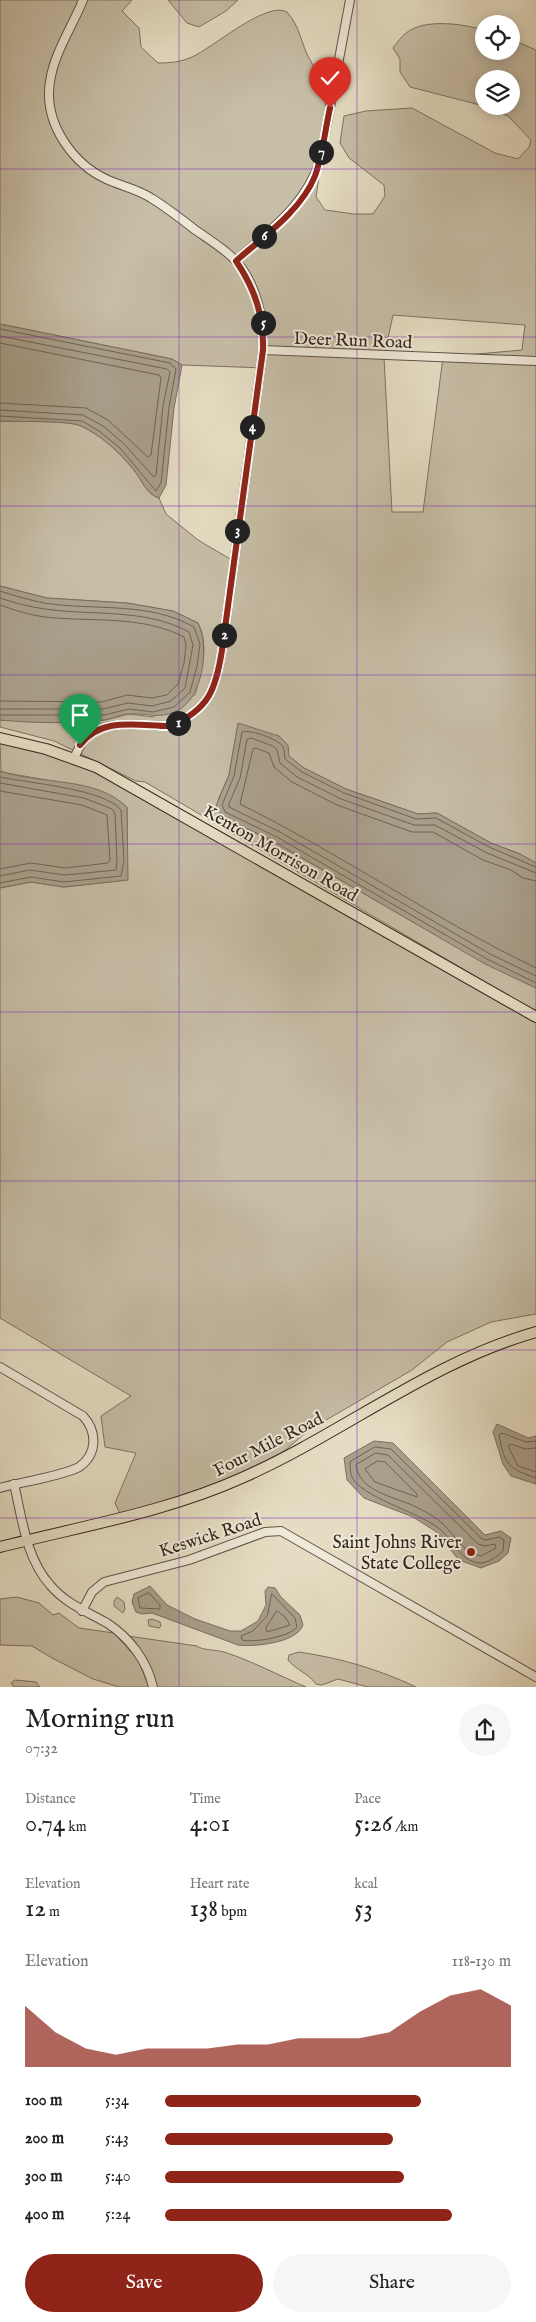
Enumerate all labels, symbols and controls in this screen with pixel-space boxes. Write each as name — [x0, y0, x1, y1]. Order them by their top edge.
map controls — [475, 15, 520, 115]
button: locate — [475, 15, 520, 60]
pin — [309, 57, 351, 108]
icon: check — [316, 64, 344, 92]
button: layers — [475, 70, 520, 115]
pin: 7 — [308, 140, 334, 164]
text: 7 — [318, 143, 325, 161]
pin: 6 — [252, 224, 276, 248]
text: 6 — [262, 227, 267, 245]
pin: 5 — [250, 310, 276, 336]
text: 5 — [261, 314, 266, 332]
street label: Deer Run Road — [293, 328, 413, 355]
pin: 4 — [240, 414, 264, 440]
text: 4 — [249, 418, 256, 436]
pin: 3 — [224, 518, 250, 544]
text: 3 — [235, 522, 240, 540]
pin: 2 — [212, 622, 236, 648]
text: 2 — [221, 626, 228, 644]
pin — [59, 694, 101, 745]
icon: arrive — [66, 701, 94, 729]
pin: 1 — [166, 710, 190, 736]
text: 1 — [176, 714, 181, 732]
street label: Kenton Morrison Road — [199, 801, 362, 908]
street label: Four Mile Road — [210, 1408, 328, 1483]
street label: Keswick Road — [156, 1509, 265, 1564]
place label: Saint Johns River State College — [333, 1532, 461, 1576]
marker: Saint Johns River State College — [465, 1546, 477, 1558]
text: Morning run — [25, 1702, 175, 1737]
button: share — [459, 1704, 511, 1756]
text: 07:32 — [25, 1739, 58, 1759]
text: Distance — [25, 1790, 76, 1808]
text: Time — [190, 1790, 221, 1808]
text: Pace — [354, 1790, 381, 1808]
text: 0.74 — [25, 1808, 65, 1840]
text: 4:01 — [190, 1808, 230, 1840]
text: 5:26 — [354, 1808, 392, 1840]
text: km — [65, 1818, 87, 1836]
text: /km — [392, 1818, 418, 1836]
text: Elevation — [25, 1875, 81, 1893]
text: Heart rate — [190, 1875, 249, 1893]
text: kcal — [354, 1875, 378, 1893]
text: 12 — [25, 1893, 46, 1925]
text: 138 — [190, 1893, 218, 1925]
text: 53 — [354, 1893, 373, 1925]
text: m — [46, 1903, 60, 1921]
text: bpm — [218, 1903, 247, 1921]
text: Elevation — [25, 1952, 88, 1972]
text: 118–130 m — [452, 1952, 511, 1972]
text: 100 m — [25, 2091, 62, 2111]
text: 5:34 — [105, 2091, 129, 2111]
text: 200 m — [25, 2129, 64, 2149]
text: 5:43 — [105, 2129, 129, 2149]
text: 300 m — [25, 2167, 63, 2187]
text: 5:40 — [105, 2167, 131, 2187]
text: 400 m — [25, 2205, 64, 2225]
text: 5:24 — [105, 2205, 130, 2225]
button: Save — [25, 2254, 263, 2312]
button: Share — [273, 2254, 511, 2312]

